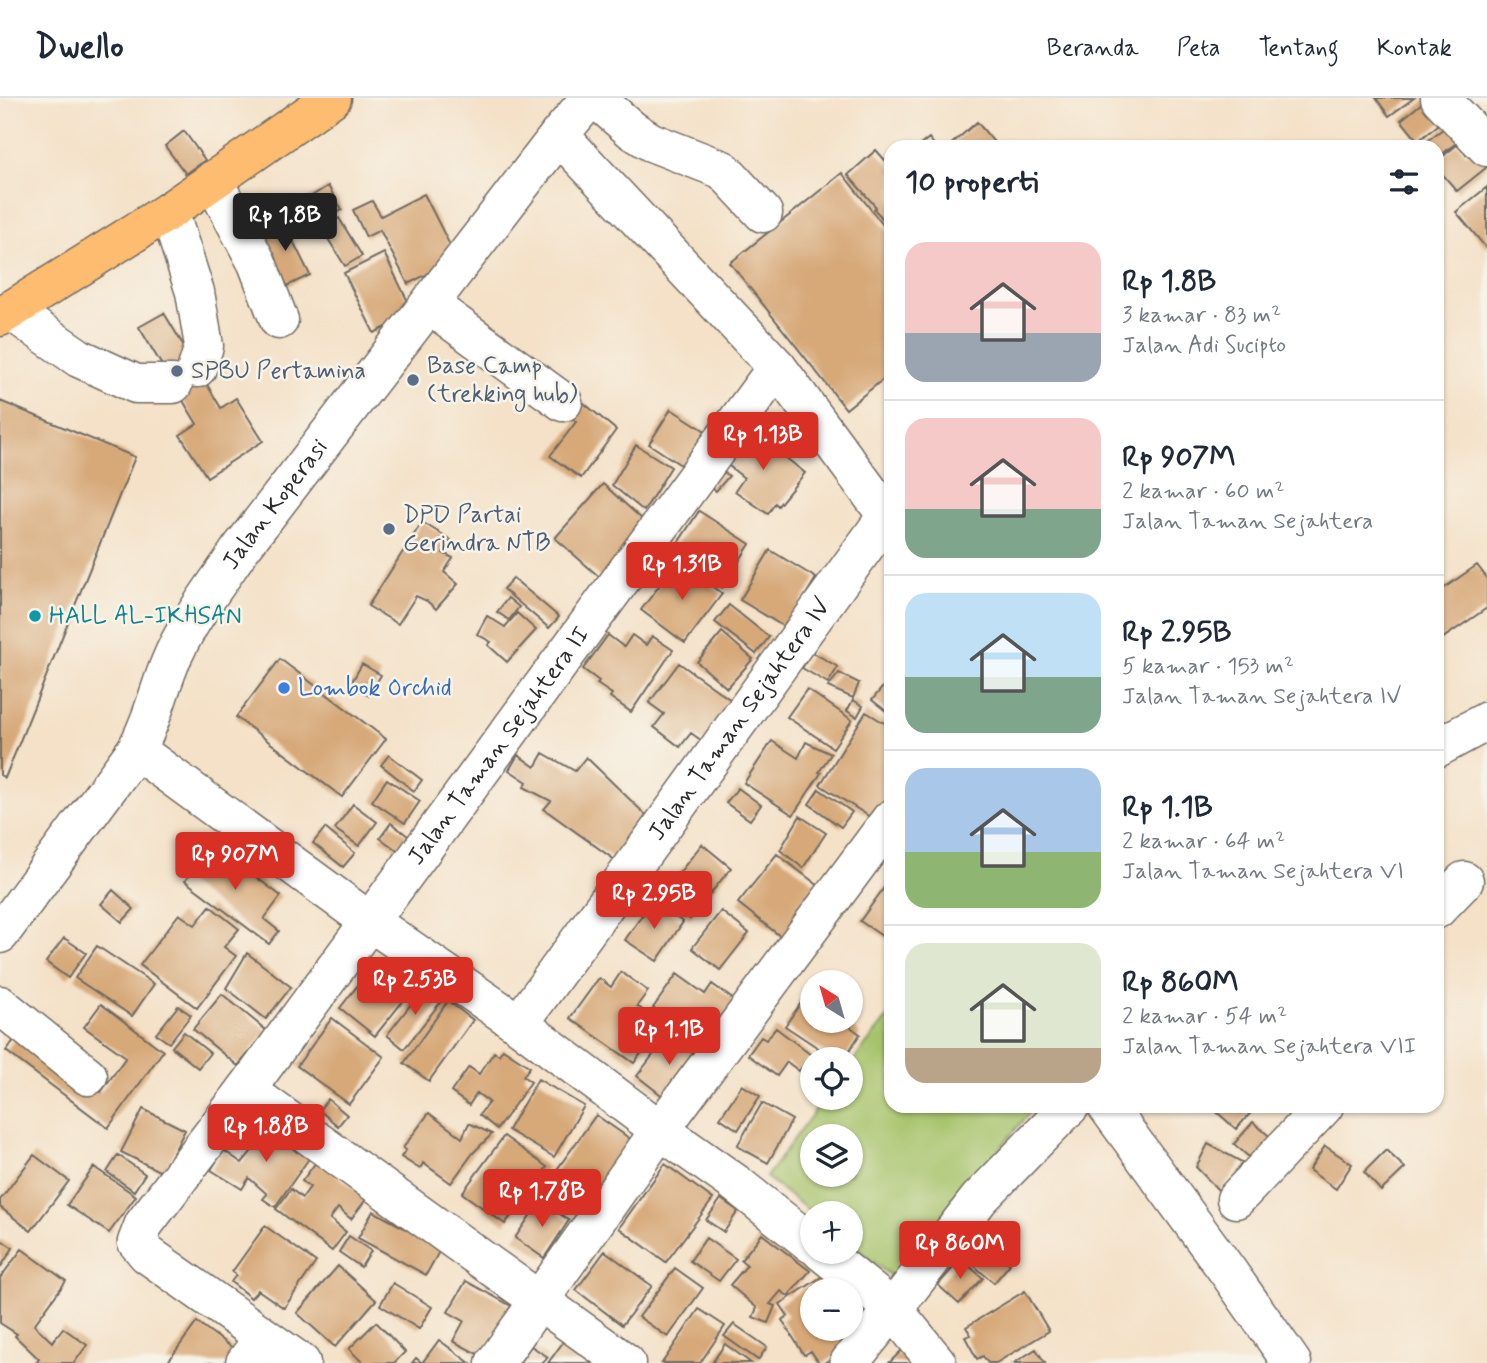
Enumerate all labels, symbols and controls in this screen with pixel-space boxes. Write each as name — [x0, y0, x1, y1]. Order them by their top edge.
text: Dwello — [35, 26, 124, 70]
text: Beranda — [1047, 33, 1139, 64]
text: Peta — [1177, 33, 1220, 64]
text: Tentang — [1258, 33, 1339, 64]
text: Kontak — [1377, 33, 1452, 64]
text: 10 properti — [905, 163, 1038, 202]
icon: filters — [1385, 163, 1423, 201]
pin: Rp 1.8B — [220, 194, 350, 253]
text: Rp 1.8B — [249, 201, 321, 231]
text: Rp 1.8B — [1122, 262, 1216, 301]
icon: home — [961, 270, 1045, 354]
text: 3 kamar · 83 m² — [1122, 301, 1281, 331]
text: Jalan Adi Sucipto — [1122, 331, 1286, 361]
place label: Base Camp (trekking hub) — [427, 351, 578, 412]
place label: SPBU Pertamina — [191, 356, 366, 387]
marker: SPBU Pertamina — [169, 363, 185, 379]
marker: Base Camp (trekking hub) — [405, 372, 421, 388]
pin: Rp 1.13B — [691, 412, 835, 472]
text: Rp 1.13B — [723, 420, 803, 450]
street label: Jalan Koperasi — [215, 433, 335, 576]
text: Rp 907M — [1122, 438, 1236, 477]
icon: home — [961, 446, 1045, 530]
text: 2 kamar · 60 m² — [1122, 477, 1284, 507]
place label: DPD Partai Gerindra NTB — [403, 500, 550, 559]
text: Jalan Taman Sejahtera — [1122, 507, 1373, 537]
marker: DPD Partai Gerindra NTB — [381, 521, 397, 537]
pin: Rp 1.31B — [610, 542, 754, 602]
text: Rp 1.31B — [642, 550, 722, 580]
street label: Jalan Taman Sejahtera IV — [641, 592, 838, 847]
place label: HALL AL-IKHSAN — [49, 601, 242, 632]
marker: HALL AL-IKHSAN — [27, 608, 43, 624]
text: Rp 2.95B — [1122, 613, 1231, 652]
street label: Jalan Taman Sejahtera II — [401, 620, 597, 871]
icon: home — [961, 621, 1045, 705]
text: 5 kamar · 153 m² — [1122, 652, 1294, 682]
place label: Lombok Orchid — [298, 673, 452, 704]
marker: Lombok Orchid — [276, 680, 292, 696]
text: Jalan Taman Sejahtera IV — [1122, 682, 1401, 712]
text: Rp 1.1B — [1122, 788, 1213, 827]
icon: home — [961, 796, 1045, 880]
text: 2 kamar · 64 m² — [1122, 827, 1285, 857]
pin: Rp 907M — [170, 832, 300, 892]
text: Rp 907M — [191, 840, 279, 870]
text: Jalan Taman Sejahtera VI — [1122, 857, 1404, 887]
pin: Rp 2.95B — [582, 872, 726, 931]
text: Rp 2.95B — [612, 879, 696, 909]
pin: Rp 2.53B — [343, 958, 487, 1017]
text: Rp 860M — [1122, 963, 1239, 1002]
text: Rp 2.53B — [373, 965, 457, 995]
north arrow — [800, 970, 863, 1032]
map controls — [800, 970, 863, 1341]
icon: home — [961, 971, 1045, 1055]
text: 2 kamar · 54 m² — [1122, 1002, 1287, 1032]
pin: Rp 1.1B — [604, 1007, 734, 1067]
text: Rp 1.1B — [634, 1015, 704, 1045]
text: Jalan Taman Sejahtera VII — [1122, 1032, 1416, 1062]
button: locate — [800, 1047, 863, 1110]
pin: Rp 1.88B — [194, 1104, 338, 1164]
text: Rp 1.88B — [224, 1112, 308, 1142]
button: layers — [800, 1124, 863, 1187]
pin: Rp 1.78B — [470, 1170, 614, 1229]
text: Rp 1.78B — [499, 1177, 585, 1207]
button: + — [800, 1201, 863, 1264]
pin: Rp 860M — [895, 1222, 1025, 1281]
text: Rp 860M — [915, 1229, 1005, 1259]
button: − — [800, 1278, 863, 1341]

